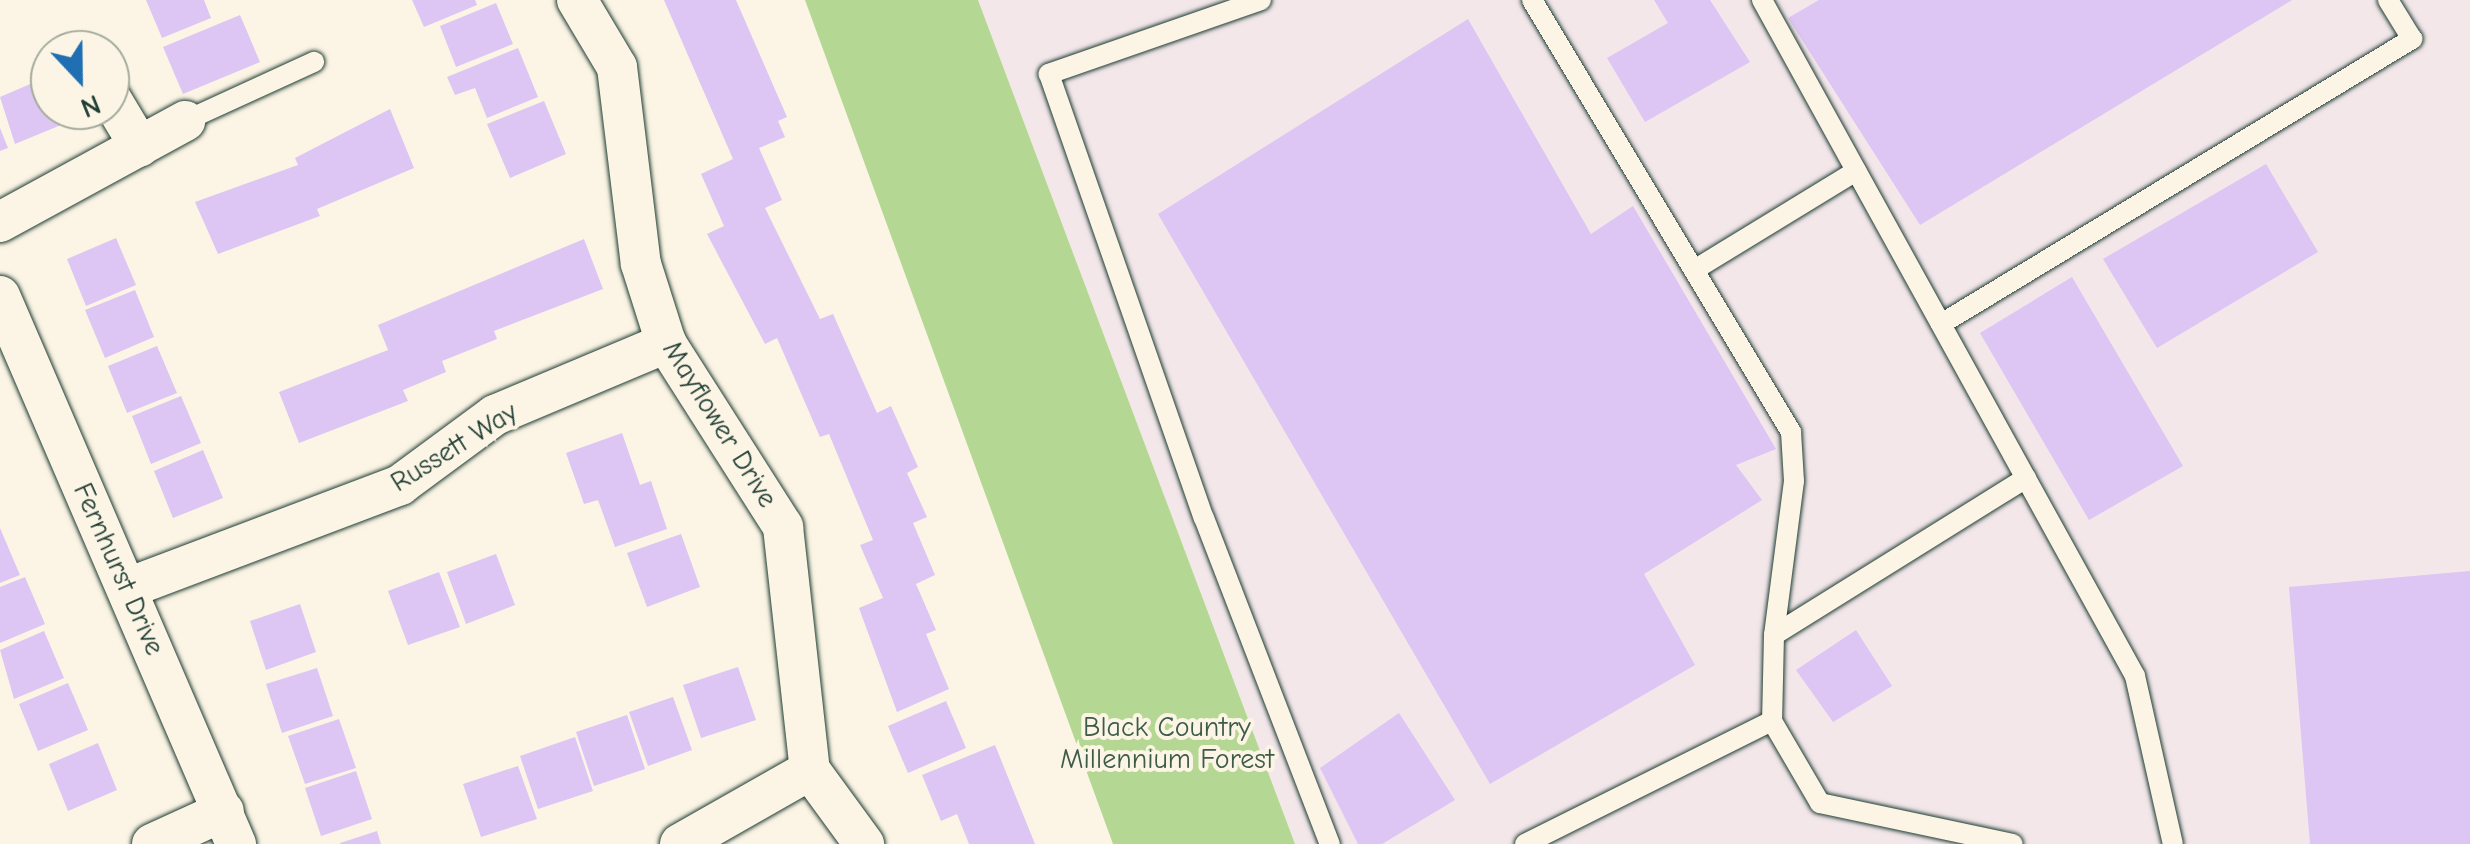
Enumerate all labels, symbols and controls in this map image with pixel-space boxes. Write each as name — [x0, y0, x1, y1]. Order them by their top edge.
north arrow — [30, 30, 130, 130]
text: N — [76, 88, 105, 124]
street label: Mayflower Drive — [655, 335, 785, 513]
street label: Russett Way — [384, 395, 524, 499]
street label: Fernhurst Drive — [66, 478, 172, 660]
park label: Black Country Millennium Forest — [1060, 710, 1274, 776]

